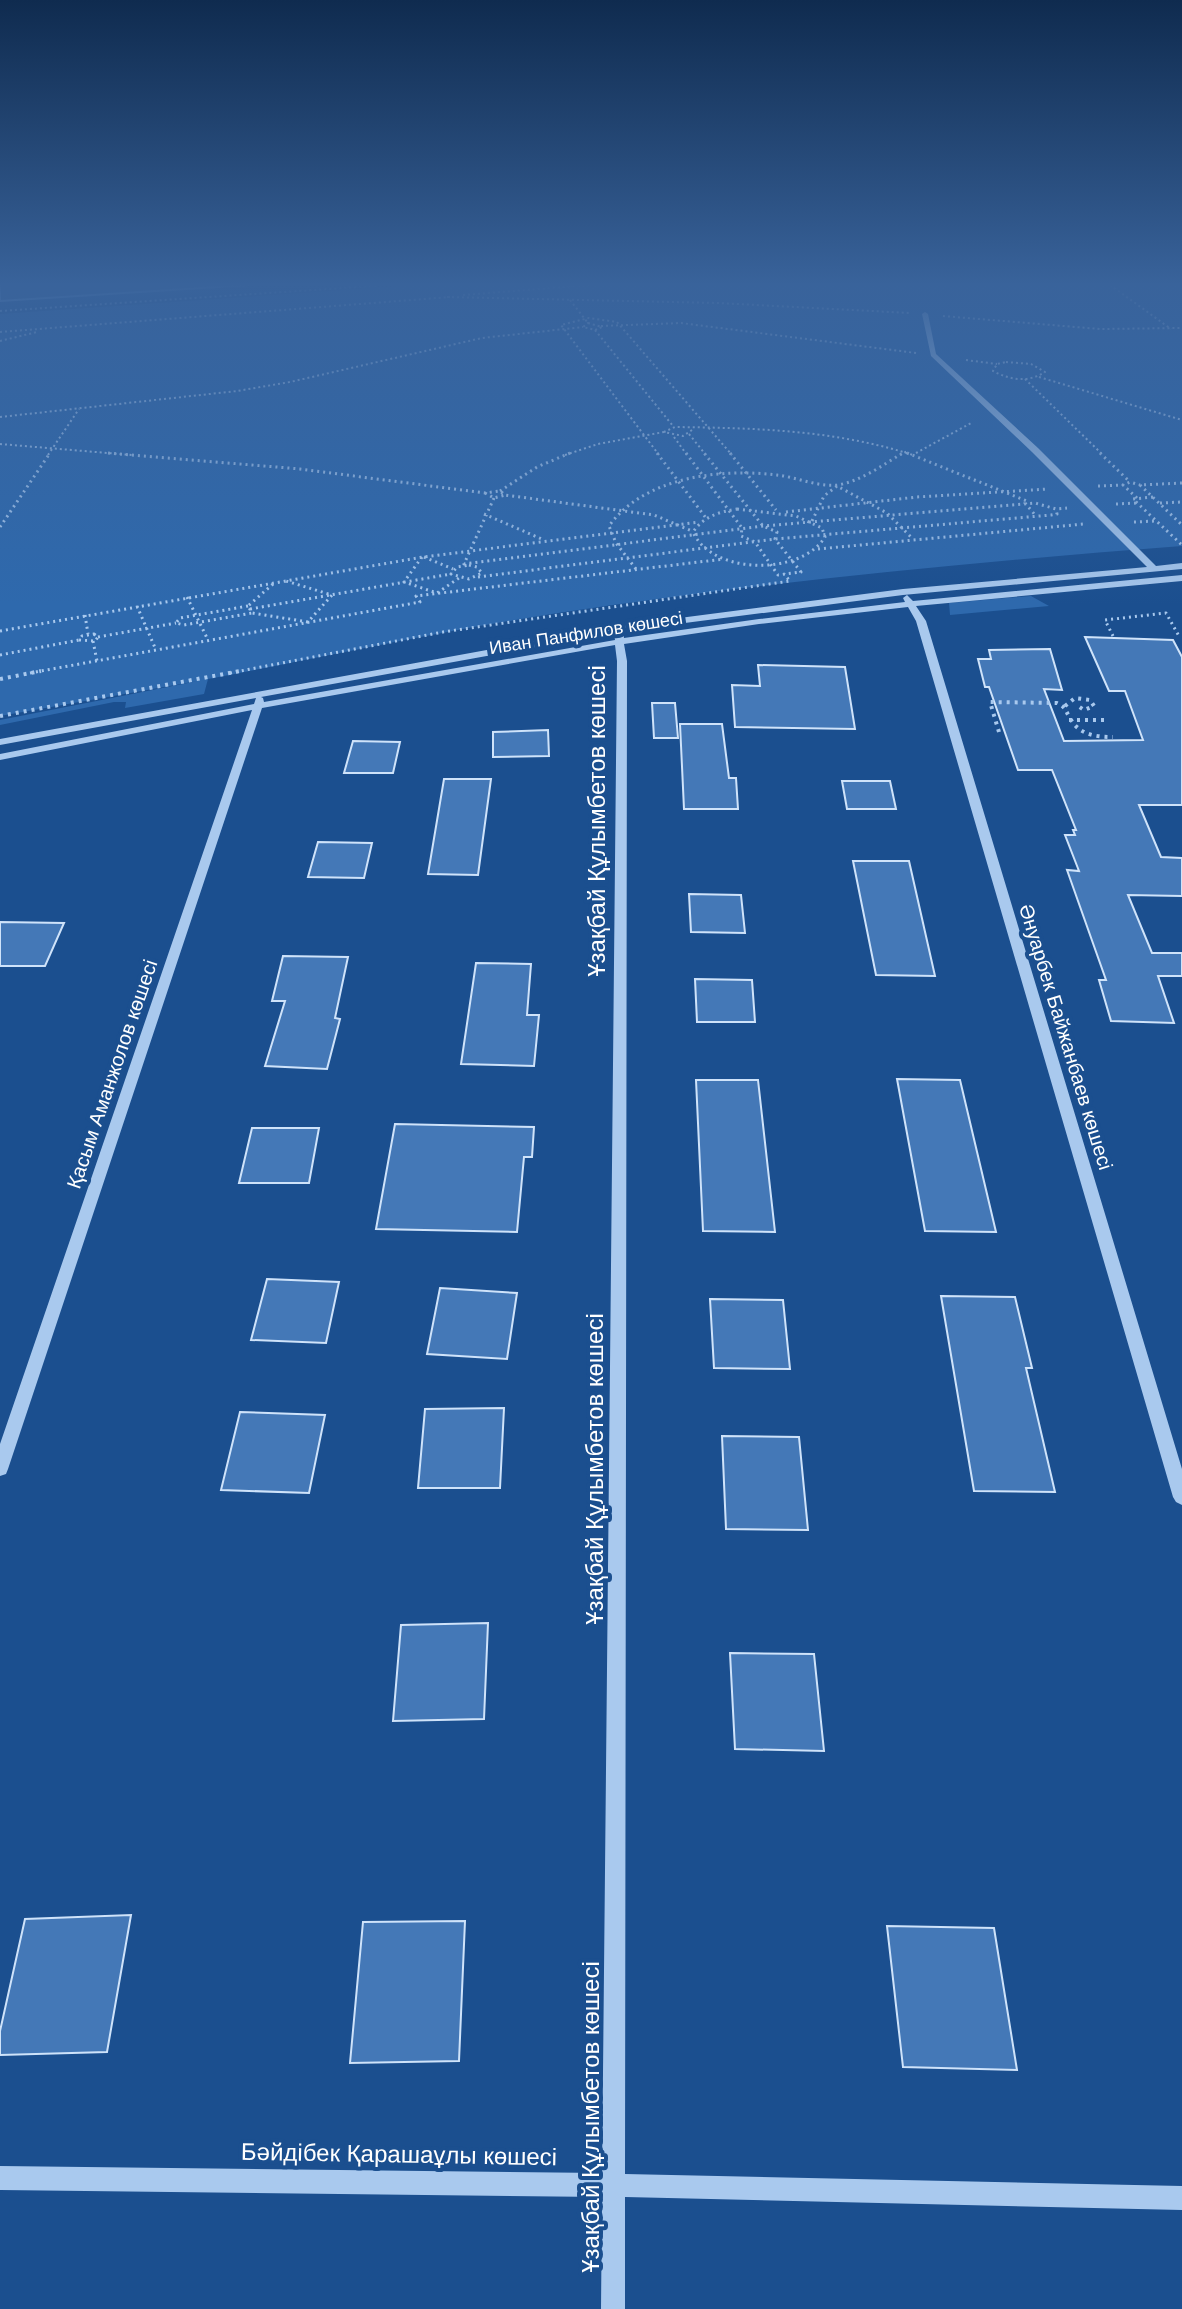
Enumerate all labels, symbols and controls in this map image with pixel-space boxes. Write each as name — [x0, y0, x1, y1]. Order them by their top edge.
street label: Иван Панфилов көшесі — [488, 608, 684, 658]
street label: Ұзақбай Құлымбетов көшесі — [583, 665, 610, 977]
street label: Әнуарбек Байжанбаев көшесі — [1015, 902, 1117, 1172]
street label: Қасым Аманжолов көшесі — [62, 957, 162, 1191]
street label: Ұзақбай Құлымбетов көшесі — [581, 1313, 608, 1625]
street label: Ұзақбай Құлымбетов көшесі — [577, 1961, 604, 2273]
street label: Бәйдібек Қарашаұлы көшесі — [241, 2138, 557, 2170]

